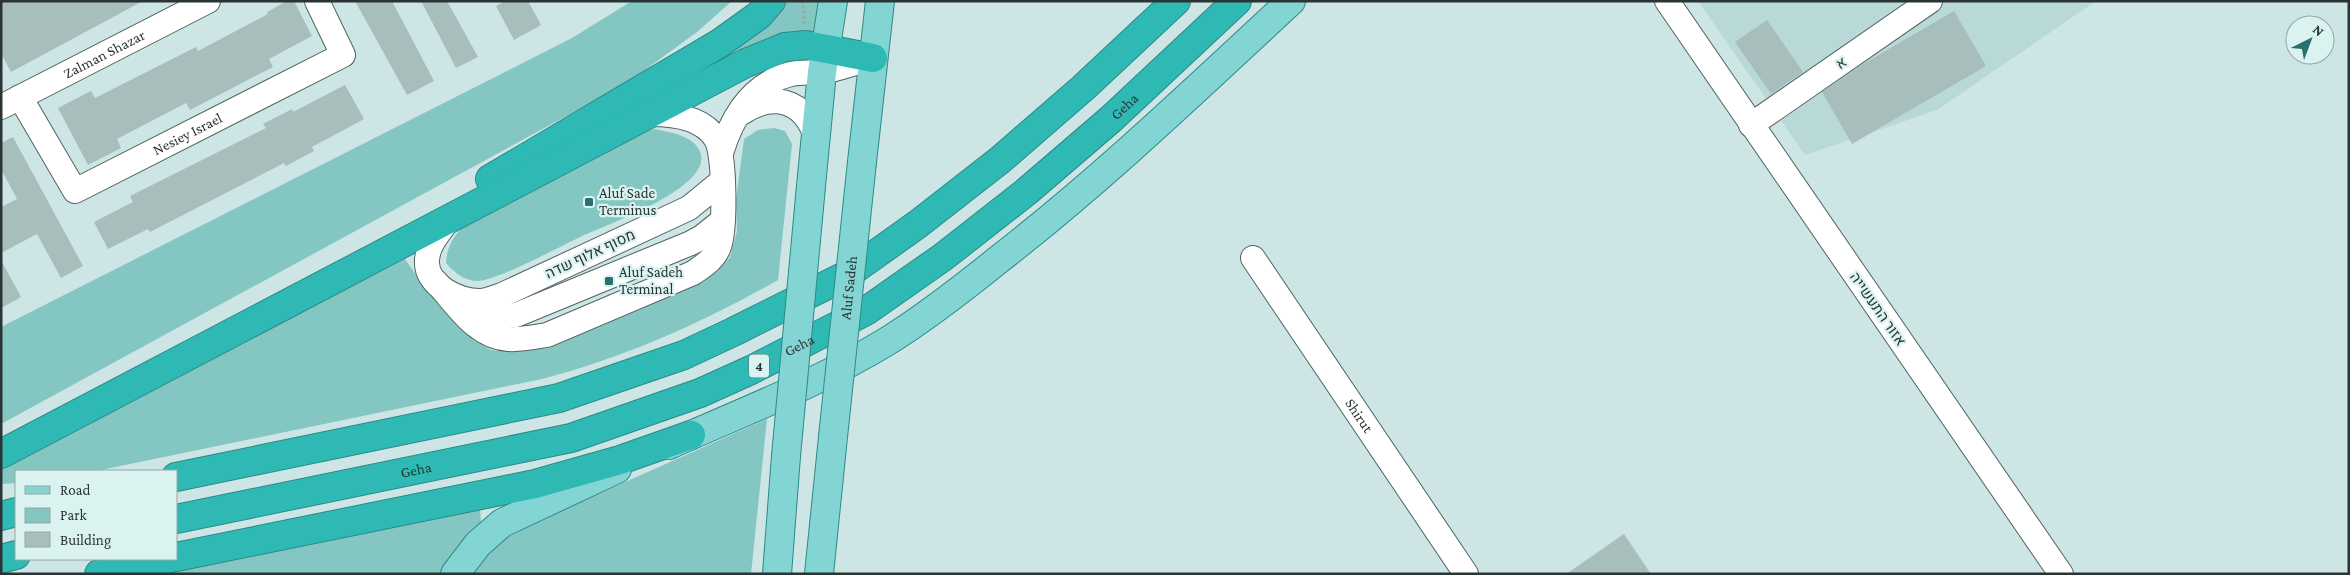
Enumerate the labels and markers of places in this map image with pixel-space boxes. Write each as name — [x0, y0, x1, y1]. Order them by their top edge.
place label: Aluf Sade Terminus — [599, 185, 656, 218]
marker: Aluf Sade Terminus — [583, 196, 595, 208]
place label: Aluf Sadeh Terminal — [619, 264, 683, 297]
marker: Aluf Sadeh Terminal — [603, 275, 615, 287]

